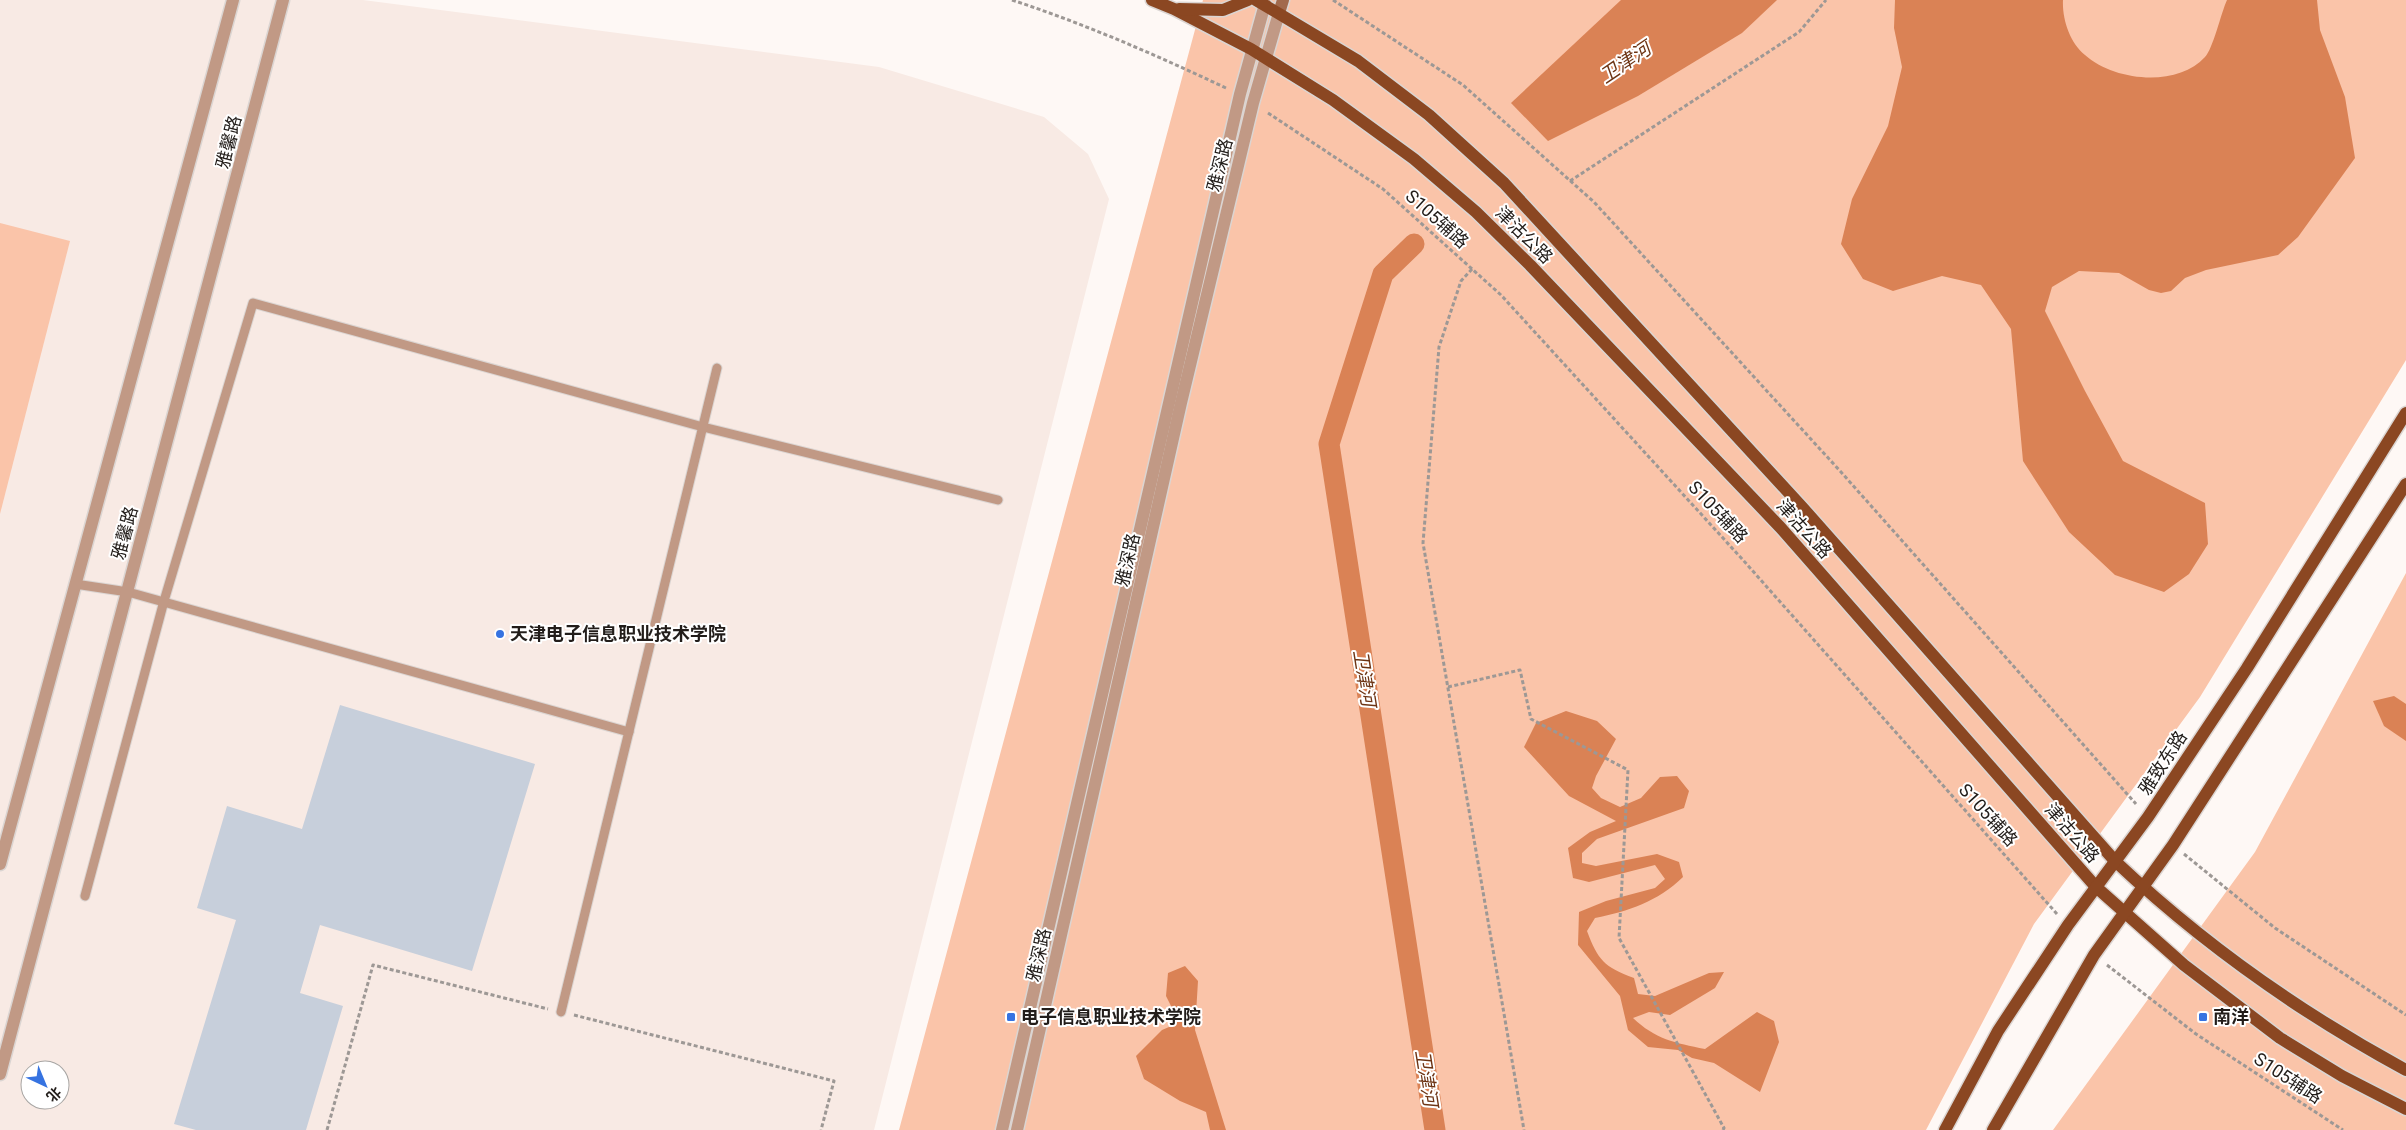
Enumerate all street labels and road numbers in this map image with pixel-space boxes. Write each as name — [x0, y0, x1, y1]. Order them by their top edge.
street label: 雅馨路 — [212, 113, 245, 171]
street label: 雅深路 — [1203, 136, 1236, 194]
street label: S105辅路 — [1402, 185, 1473, 252]
street label: 津沽公路 — [1491, 202, 1557, 268]
street label: S105辅路 — [1684, 476, 1752, 547]
street label: 津沽公路 — [1772, 495, 1836, 562]
street label: 雅馨路 — [107, 504, 142, 562]
street label: 雅深路 — [1111, 531, 1144, 589]
street label: 雅致东路 — [2134, 727, 2191, 799]
street label: S105辅路 — [1955, 779, 2022, 850]
street label: 津沽公路 — [2041, 799, 2104, 867]
street label: 雅深路 — [1022, 926, 1055, 984]
street label: S105辅路 — [2250, 1048, 2326, 1107]

